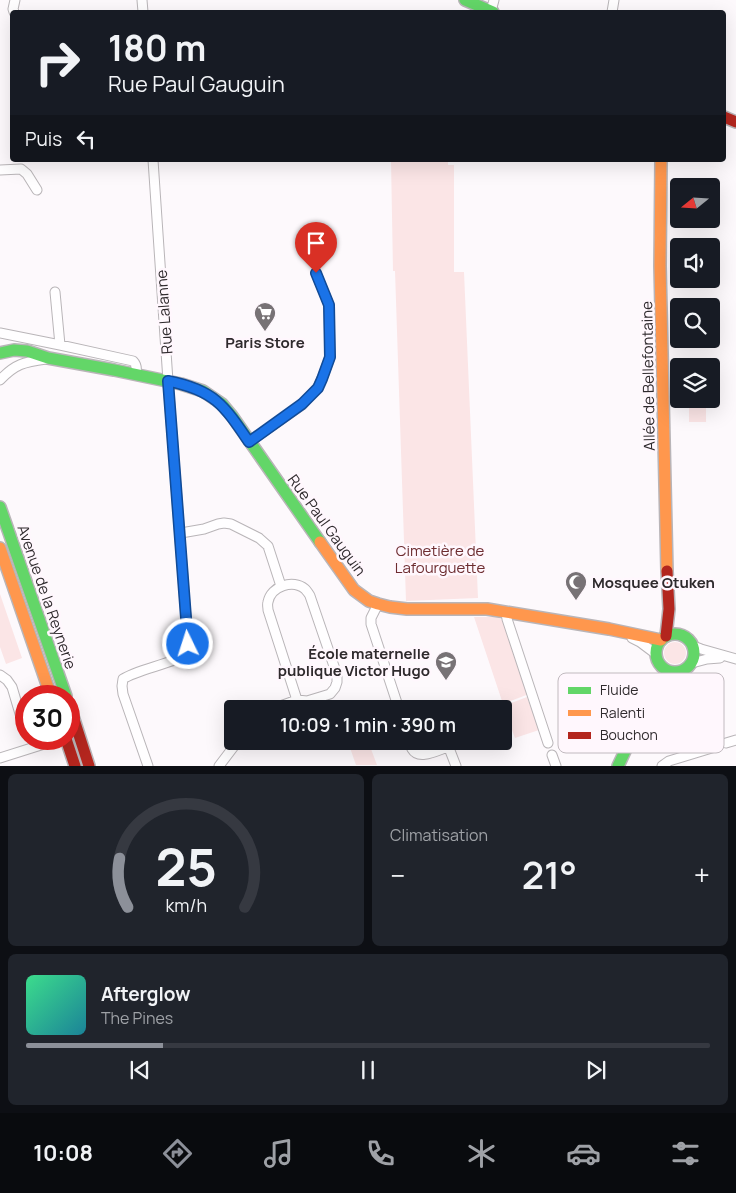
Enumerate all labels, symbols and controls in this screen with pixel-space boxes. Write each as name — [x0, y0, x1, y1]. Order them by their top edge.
text: 180 m — [108, 24, 206, 72]
icon: right — [25, 30, 90, 95]
text: Rue Paul Gauguin — [108, 69, 285, 99]
icon: left — [72, 125, 100, 153]
text: Puis — [25, 126, 62, 152]
north arrow — [670, 178, 720, 228]
map controls — [670, 178, 720, 408]
pin — [295, 222, 337, 273]
icon: arrive — [302, 229, 330, 257]
button: sound — [670, 238, 720, 288]
street label: Rue Lalanne — [151, 269, 177, 355]
button: search — [670, 298, 720, 348]
supermarket icon: Paris Store — [253, 301, 277, 332]
street label: Allée de Bellefontaine — [636, 301, 660, 451]
place label: Paris Store — [225, 332, 305, 353]
button: layers — [670, 358, 720, 408]
street label: Rue Paul Gauguin — [283, 470, 371, 580]
street label: Avenue de la Reynerie — [12, 522, 82, 672]
park label: Cimetière de Lafourguette — [395, 540, 485, 578]
mosque icon: Mosquee Otuken — [564, 570, 588, 601]
place label: Mosquee Otuken — [592, 572, 715, 593]
position arrow — [161, 617, 213, 669]
place label: École maternelle publique Victor Hugo — [278, 643, 430, 681]
school or university icon: École maternelle publique Victor Hugo — [434, 650, 458, 681]
legend — [558, 673, 724, 753]
text: Fluide — [600, 680, 638, 699]
speed limit sign: 30 — [15, 685, 80, 750]
text: Ralenti — [600, 703, 645, 722]
text: 10:09 · 1 min · 390 m — [280, 712, 456, 738]
text: Bouchon — [600, 725, 658, 744]
text: Climatisation — [390, 824, 488, 846]
text: 25 — [155, 831, 217, 902]
text: 21° — [522, 848, 577, 900]
text: − — [390, 856, 405, 894]
text: + — [694, 856, 710, 894]
text: km/h — [165, 893, 207, 917]
text: Afterglow — [101, 981, 190, 1007]
text: The Pines — [101, 1007, 173, 1029]
icon: previous — [126, 1056, 154, 1084]
icon: pause — [354, 1056, 382, 1084]
icon: next — [582, 1056, 610, 1084]
icon: directions — [160, 1136, 195, 1171]
icon: music — [261, 1136, 296, 1171]
icon: phone — [363, 1136, 398, 1171]
icon: climate — [464, 1136, 499, 1171]
icon: car — [566, 1136, 601, 1171]
icon: filters — [668, 1136, 703, 1171]
text: 10:08 — [33, 1138, 93, 1168]

